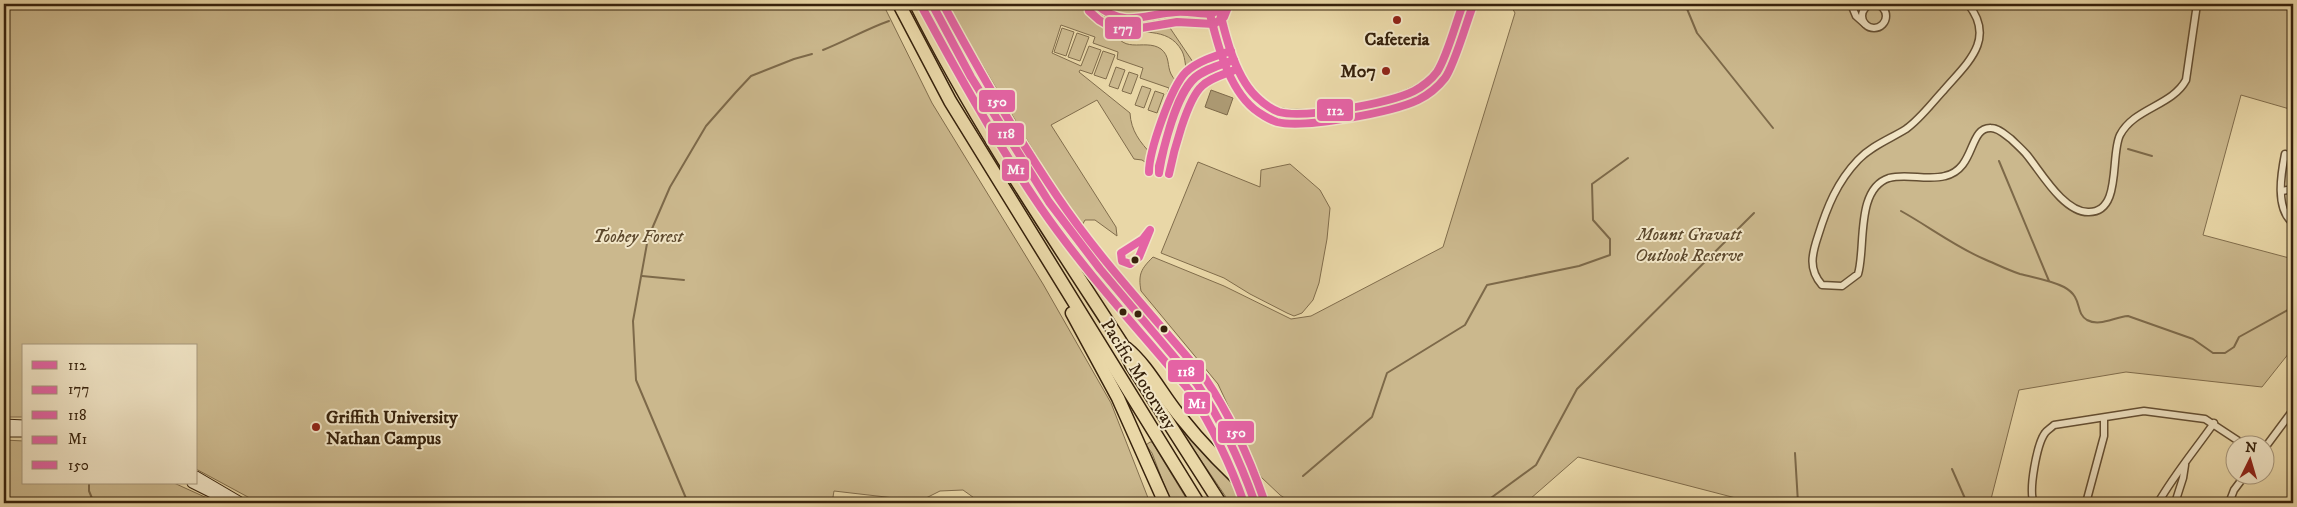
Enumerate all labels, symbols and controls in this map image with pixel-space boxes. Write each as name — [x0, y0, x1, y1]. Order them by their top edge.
marker: Cafeteria — [1391, 14, 1403, 26]
line badge: 177 — [1104, 16, 1142, 40]
text: 177 — [1113, 20, 1133, 38]
place label: Cafeteria — [1365, 29, 1430, 51]
place label: M07 — [1340, 61, 1376, 83]
marker: M07 — [1380, 65, 1392, 77]
line badge: 150 — [978, 89, 1016, 113]
text: 150 — [987, 93, 1007, 111]
line badge: 112 — [1316, 98, 1354, 122]
text: 112 — [1326, 102, 1345, 120]
line badge: 118 — [987, 122, 1025, 146]
text: 118 — [997, 125, 1015, 143]
line badge: M1 — [1001, 158, 1030, 182]
text: M1 — [1007, 161, 1025, 179]
park label: Mount Gravatt Outlook Reserve — [1635, 224, 1744, 267]
park label: Toohey Forest — [593, 226, 685, 248]
unlabelled marker — [1130, 255, 1140, 265]
unlabelled marker — [1118, 307, 1128, 317]
unlabelled marker — [1133, 309, 1143, 319]
street label: Pacific Motorway — [1095, 315, 1181, 434]
unlabelled marker — [1159, 324, 1169, 334]
legend — [22, 344, 198, 484]
text: 112 — [68, 356, 87, 375]
line badge: 118 — [1167, 359, 1205, 383]
text: 118 — [1177, 363, 1195, 381]
text: 177 — [68, 380, 89, 399]
line badge: M1 — [1183, 391, 1211, 415]
text: M1 — [1188, 395, 1206, 413]
text: 118 — [68, 406, 87, 425]
place label: Griffith University Nathan Campus — [326, 407, 458, 450]
line badge: 150 — [1217, 420, 1255, 444]
marker: Griffith University Nathan Campus — [310, 421, 322, 433]
text: 150 — [1226, 424, 1246, 442]
text: M1 — [68, 430, 87, 449]
north arrow — [2224, 434, 2274, 484]
text: N — [2245, 439, 2258, 458]
text: 150 — [68, 456, 89, 475]

